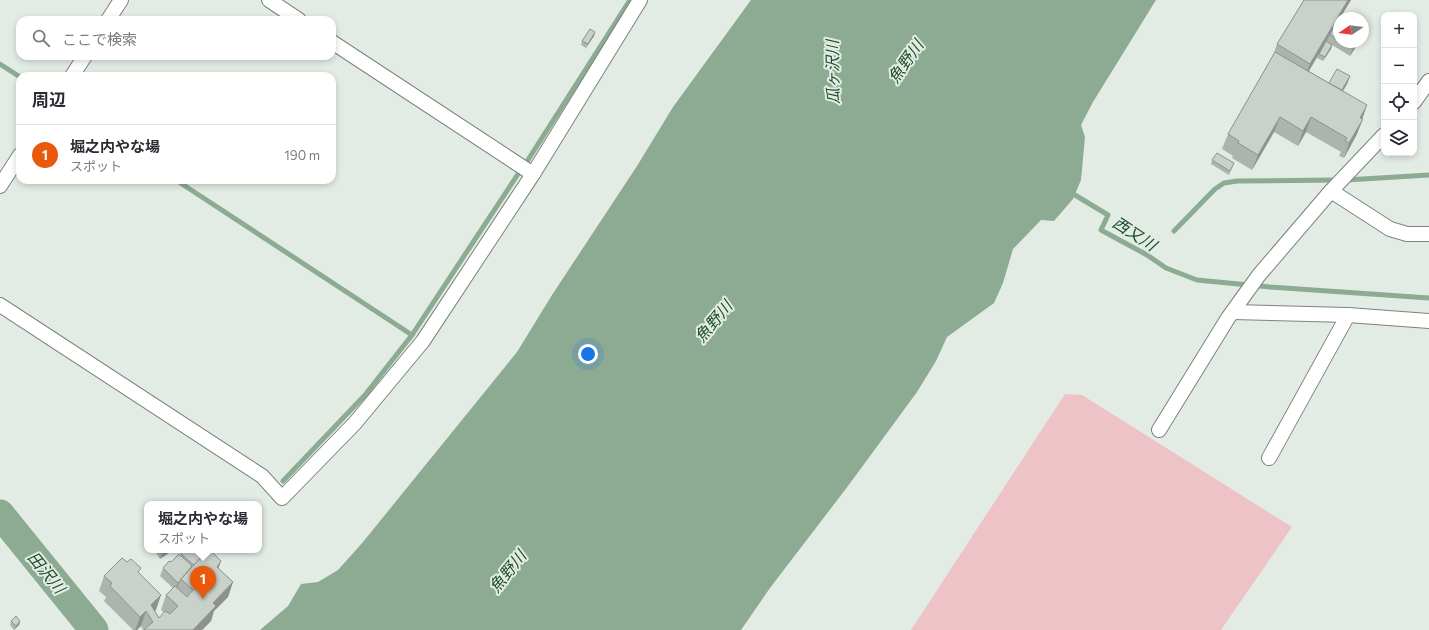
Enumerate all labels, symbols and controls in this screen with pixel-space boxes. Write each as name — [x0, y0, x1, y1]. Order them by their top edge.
north arrow — [1333, 12, 1369, 48]
map controls — [1381, 12, 1417, 156]
button: + — [1381, 12, 1417, 48]
search box — [16, 16, 336, 60]
icon: search — [30, 27, 52, 49]
text: ここで検索 — [62, 30, 137, 48]
water label: 魚野川 — [883, 34, 928, 86]
water label: 瓜ヶ沢川 — [822, 38, 842, 104]
button: − — [1381, 48, 1417, 84]
button: locate — [1381, 84, 1417, 120]
text: 周辺 — [32, 89, 66, 110]
button: layers — [1381, 120, 1417, 156]
text: 堀之内やな場 — [70, 137, 160, 155]
text: 1 — [42, 147, 48, 163]
text: 190 m — [284, 147, 320, 163]
text: スポット — [70, 158, 122, 174]
water label: 西又川 — [1110, 212, 1162, 255]
water label: 魚野川 — [690, 295, 737, 345]
your location — [578, 344, 598, 364]
popup — [144, 501, 262, 553]
text: 堀之内やな場 — [158, 509, 248, 527]
text: スポット — [158, 530, 210, 546]
water label: 魚野川 — [485, 545, 531, 596]
water label: 田沢川 — [25, 547, 71, 598]
pin: 1 — [190, 566, 216, 599]

